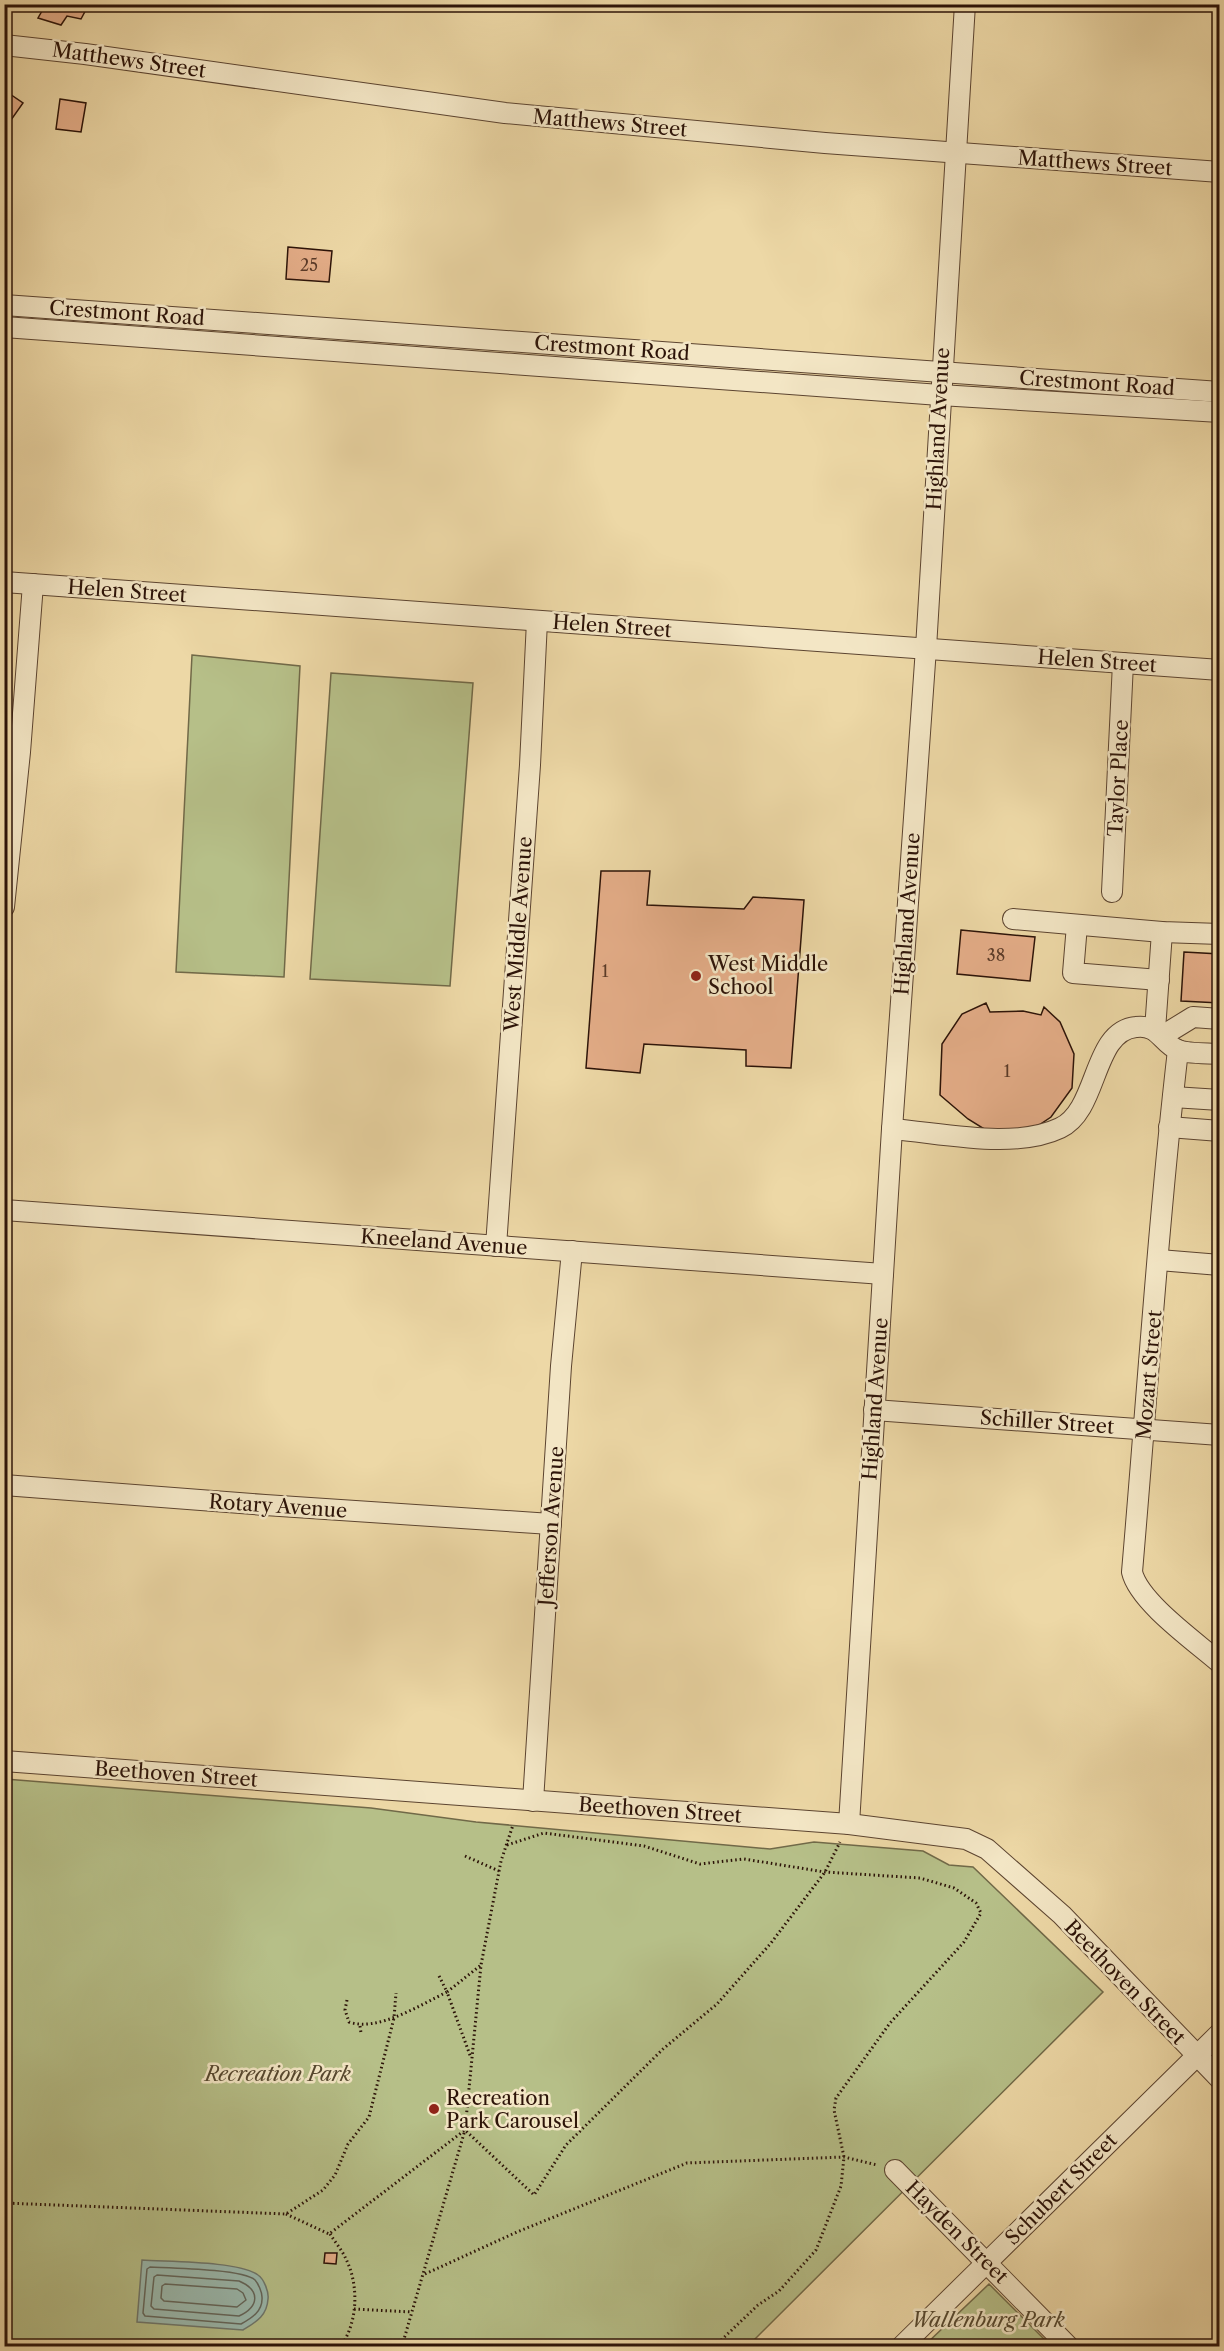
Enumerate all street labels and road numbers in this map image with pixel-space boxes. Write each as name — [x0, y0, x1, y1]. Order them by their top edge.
street label: Matthews Street — [51, 37, 207, 83]
street label: Matthews Street — [532, 104, 688, 142]
street label: Matthews Street — [1017, 146, 1173, 180]
street label: Crestmont Road — [49, 296, 205, 330]
street label: Crestmont Road — [534, 331, 690, 365]
street label: Highland Avenue — [922, 347, 954, 511]
street label: Crestmont Road — [1019, 366, 1175, 400]
street label: Helen Street — [67, 575, 187, 607]
street label: Helen Street — [552, 610, 672, 642]
street label: Helen Street — [1037, 645, 1157, 677]
street label: Taylor Place — [1103, 719, 1133, 837]
street label: Highland Avenue — [889, 832, 925, 996]
street label: West Middle Avenue — [499, 836, 537, 1033]
street label: Kneeland Avenue — [360, 1224, 528, 1260]
street label: Mozart Street — [1131, 1309, 1167, 1441]
street label: Highland Avenue — [857, 1317, 893, 1481]
street label: Schiller Street — [979, 1405, 1115, 1439]
street label: Jefferson Avenue — [533, 1445, 569, 1610]
street label: Rotary Avenue — [208, 1489, 348, 1523]
street label: Beethoven Street — [94, 1756, 258, 1792]
street label: Beethoven Street — [578, 1792, 742, 1828]
street label: Beethoven Street — [1060, 1915, 1190, 2049]
street label: Schubert Street — [1000, 2128, 1122, 2250]
street label: Hayden Street — [901, 2176, 1013, 2288]

